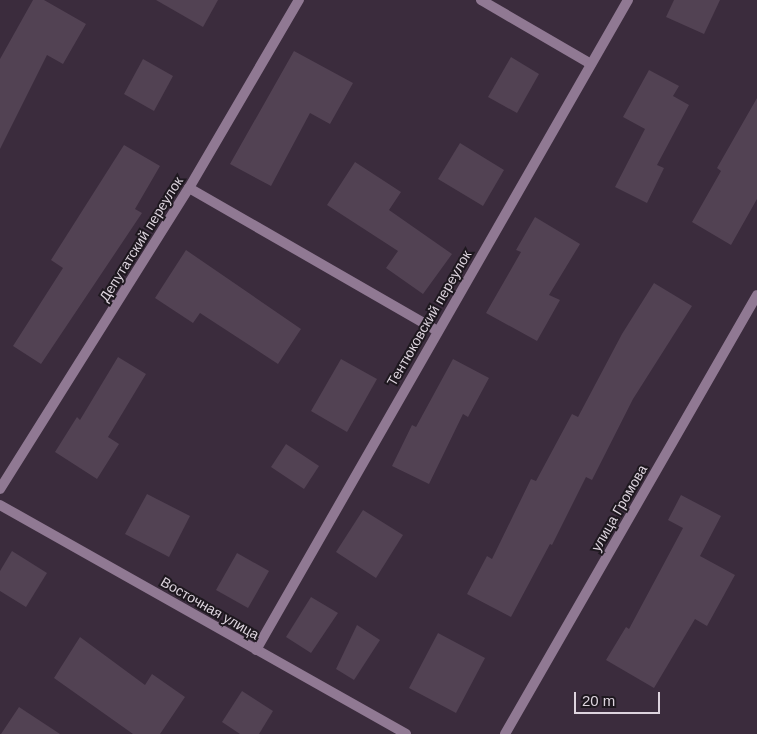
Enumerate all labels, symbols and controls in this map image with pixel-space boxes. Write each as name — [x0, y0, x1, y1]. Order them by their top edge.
street label: Депутатский переулок — [96, 173, 186, 305]
street label: Тентюковский переулок — [383, 247, 475, 389]
street label: улица Громова — [587, 462, 651, 554]
street label: Восточная улица — [158, 573, 262, 643]
scale bar — [577, 682, 663, 714]
text: 20 m — [582, 692, 615, 709]

